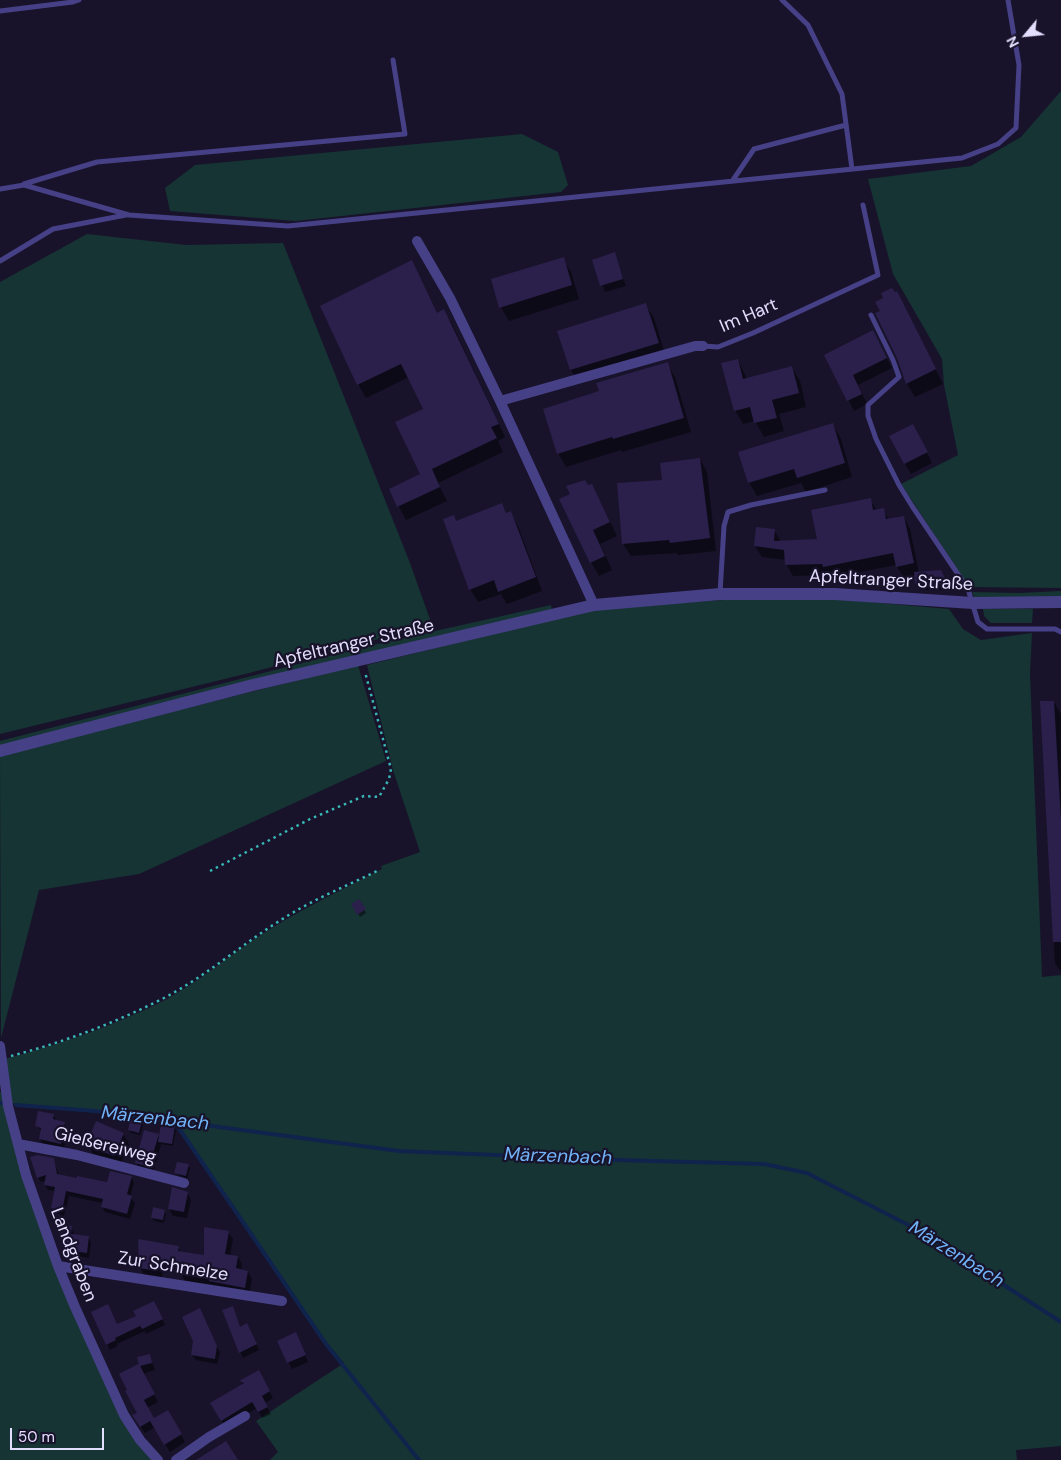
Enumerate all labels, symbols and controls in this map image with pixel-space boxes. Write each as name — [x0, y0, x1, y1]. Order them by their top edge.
north arrow — [1001, 10, 1051, 60]
text: N — [1002, 33, 1023, 51]
street label: Im Hart — [717, 294, 781, 338]
street label: Apfeltranger Straße — [808, 566, 974, 596]
street label: Apfeltranger Straße — [272, 615, 436, 673]
water label: Märzenbach — [100, 1102, 210, 1136]
street label: Gießereiweg — [52, 1123, 158, 1169]
water label: Märzenbach — [504, 1144, 612, 1170]
street label: Landgraben — [45, 1205, 101, 1305]
water label: Märzenbach — [904, 1217, 1008, 1293]
street label: Zur Schmelze — [116, 1248, 230, 1286]
scale bar — [12, 1418, 106, 1450]
text: 50 m — [18, 1427, 55, 1447]

